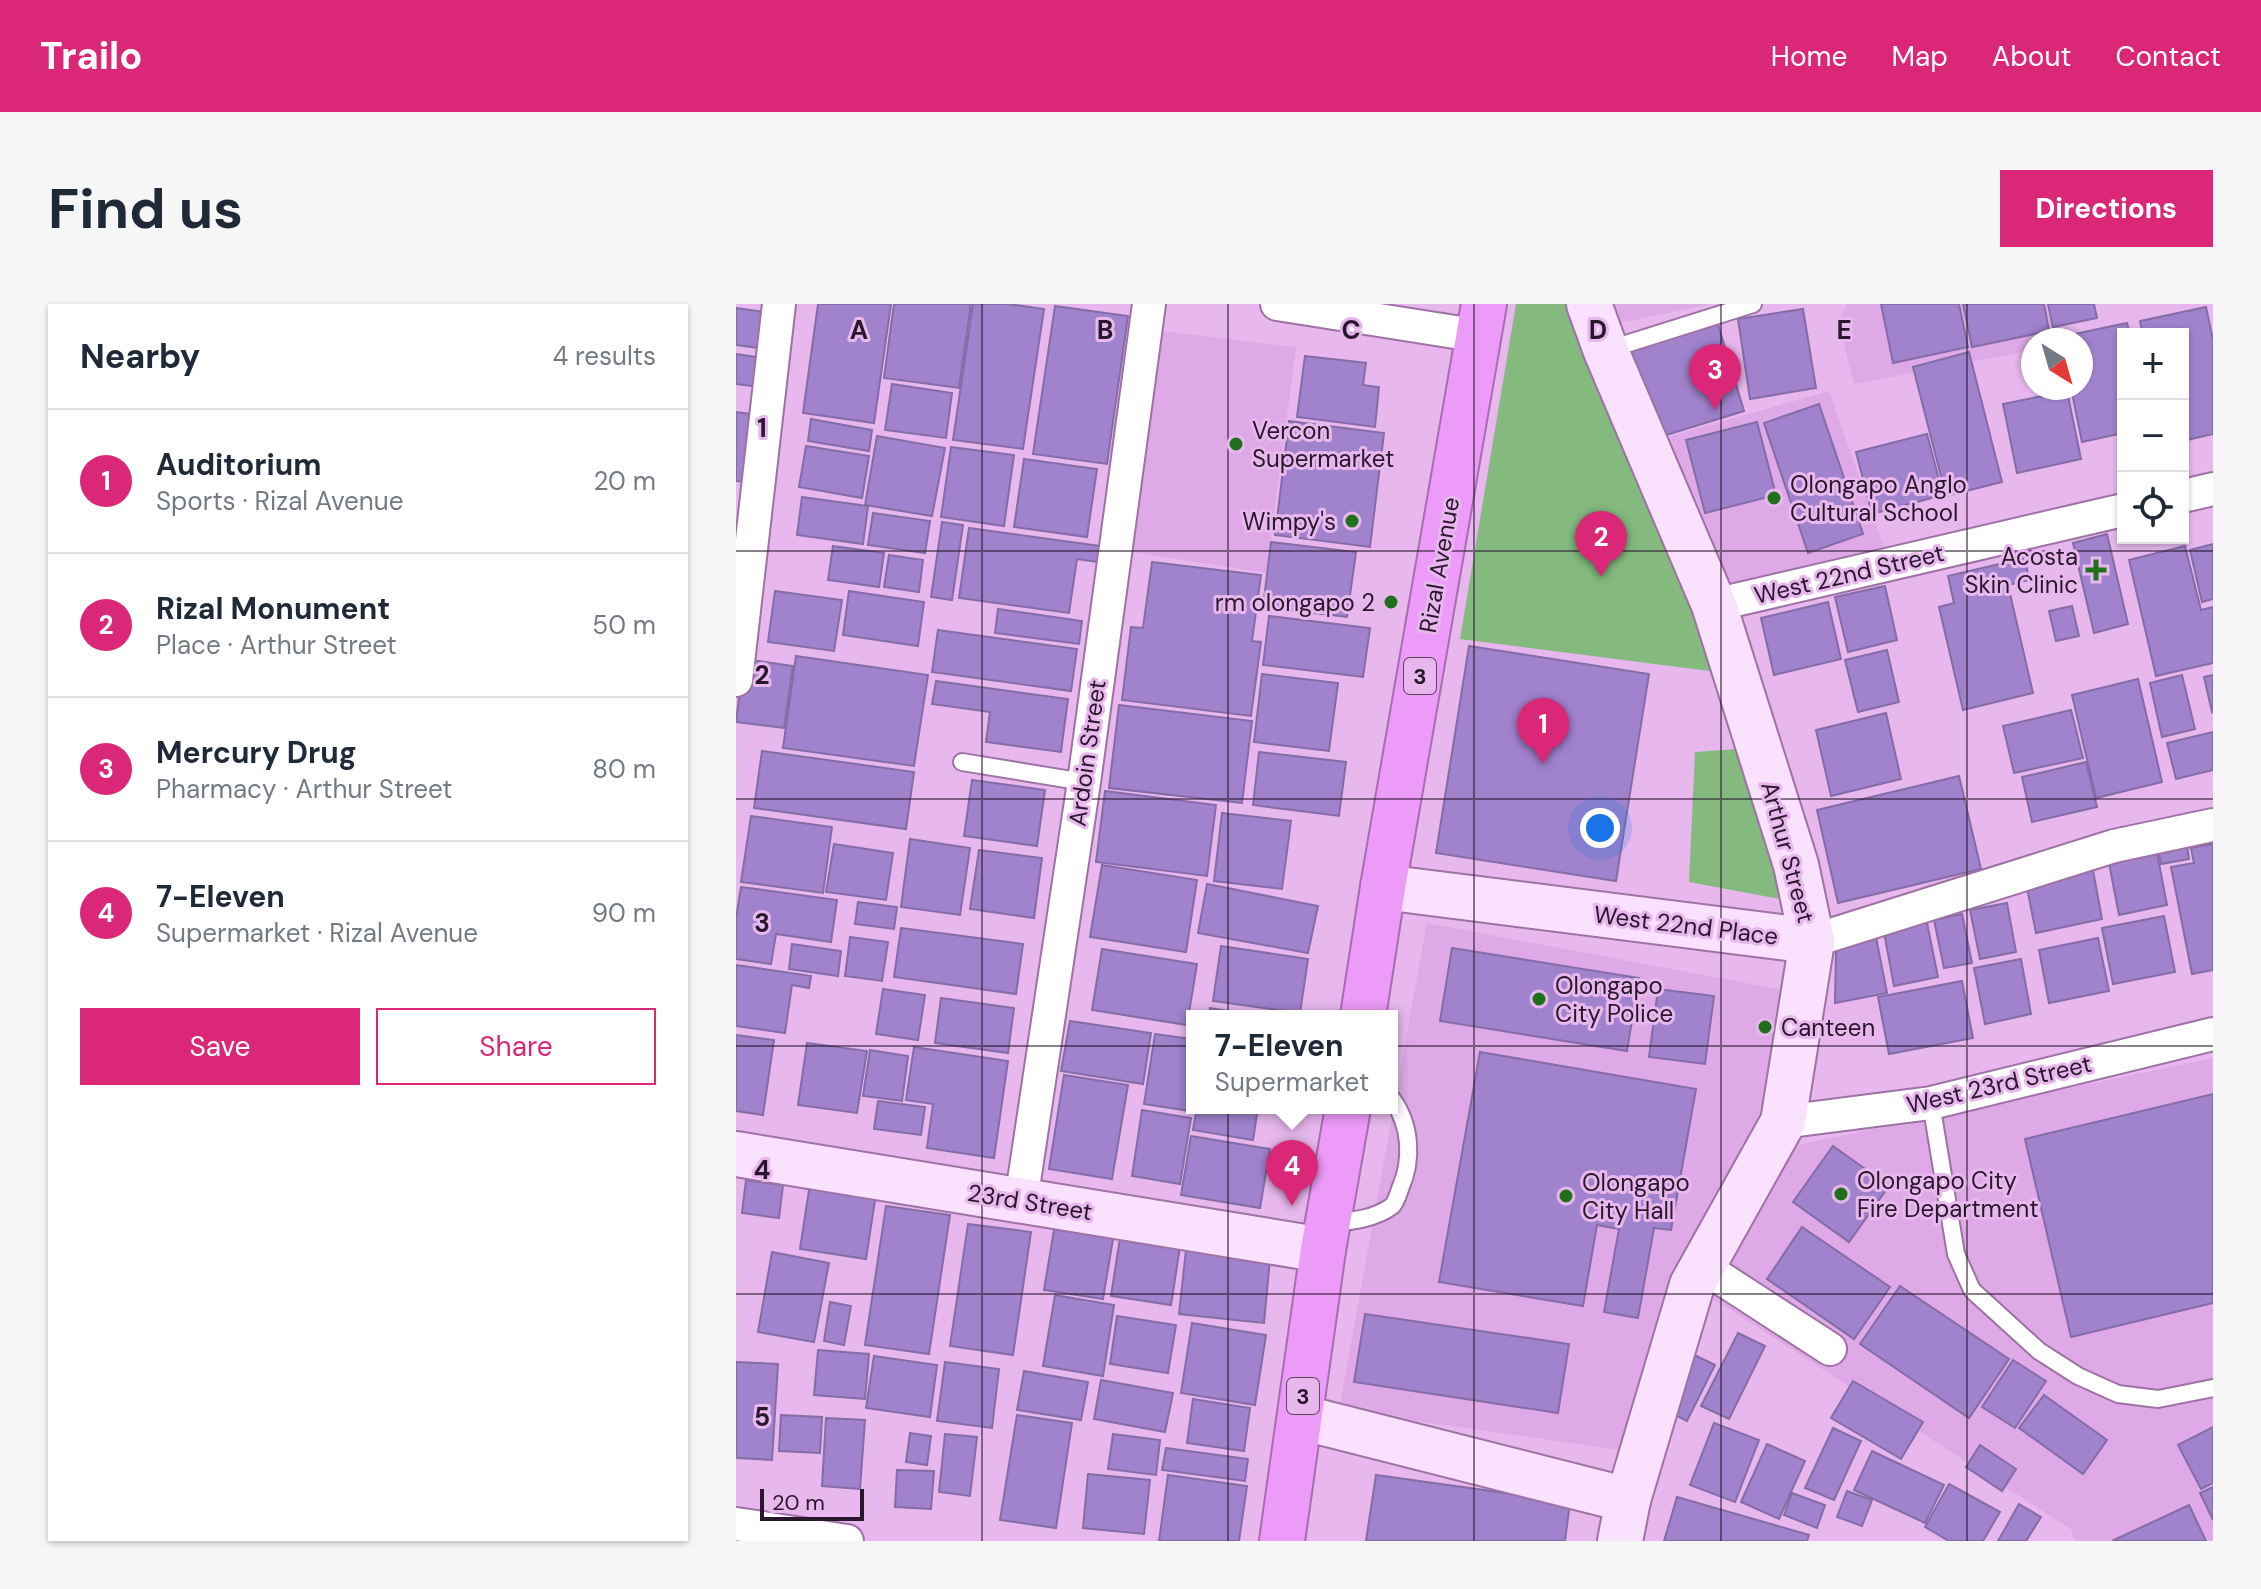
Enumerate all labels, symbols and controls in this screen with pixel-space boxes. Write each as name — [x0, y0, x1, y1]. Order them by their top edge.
text: Trailo — [40, 31, 142, 81]
text: Home — [1771, 38, 1847, 75]
text: Map — [1891, 38, 1948, 75]
text: About — [1992, 38, 2071, 75]
text: Contact — [2115, 38, 2221, 75]
button: Directions — [2000, 170, 2213, 247]
text: Find us — [48, 172, 243, 245]
text: A — [850, 313, 868, 347]
text: B — [1097, 313, 1113, 347]
text: C — [1341, 313, 1361, 347]
text: D — [1589, 313, 1607, 347]
text: E — [1836, 313, 1852, 347]
north arrow — [2021, 328, 2093, 400]
map controls — [2117, 328, 2189, 544]
button: + — [2117, 328, 2189, 400]
text: Nearby — [80, 334, 200, 379]
text: 4 results — [552, 339, 656, 373]
pin: 3 — [1689, 344, 1741, 410]
button: − — [2117, 400, 2189, 472]
text: 1 — [757, 411, 767, 445]
place label: Vercon Supermarket — [1252, 415, 1394, 474]
marker: Vercon Supermarket — [1227, 435, 1245, 453]
text: Auditorium — [156, 445, 321, 484]
text: 1 — [101, 464, 111, 498]
text: 20 m — [593, 464, 656, 498]
place label: Olongapo Anglo Cultural School — [1790, 469, 1967, 528]
button: locate — [2117, 472, 2189, 544]
text: Sports · Rizal Avenue — [156, 484, 403, 518]
marker: Olongapo Anglo Cultural School — [1765, 489, 1783, 507]
street label: Rizal Avenue — [1412, 495, 1466, 635]
place label: Wimpy's — [1242, 506, 1336, 537]
pin: 2 — [1575, 511, 1627, 577]
marker: Wimpy's — [1343, 512, 1361, 530]
street label: West 22nd Street — [1751, 537, 1947, 611]
place label: Acosta Skin Clinic — [1964, 541, 2078, 600]
marker: Acosta Skin Clinic — [2085, 559, 2107, 581]
place label: rm olongapo 2 — [1215, 587, 1375, 618]
text: Rizal Monument — [156, 589, 390, 628]
marker: rm olongapo 2 — [1382, 593, 1400, 611]
text: 2 — [98, 608, 114, 642]
text: 50 m — [592, 608, 656, 642]
text: Place · Arthur Street — [156, 628, 397, 662]
text: 2 — [754, 658, 770, 692]
road number: 3 — [1404, 658, 1436, 694]
street label: Ardoin Street — [1061, 678, 1113, 828]
pin: 1 — [1517, 698, 1569, 764]
text: Mercury Drug — [156, 733, 357, 772]
text: 3 — [98, 752, 114, 786]
text: 80 m — [592, 752, 656, 786]
text: Pharmacy · Arthur Street — [156, 772, 453, 806]
street label: Arthur Street — [1754, 778, 1822, 926]
your location — [1580, 808, 1620, 848]
text: 7-Eleven — [156, 877, 285, 916]
text: 4 — [98, 896, 114, 930]
text: 90 m — [592, 896, 656, 930]
street label: West 22nd Place — [1592, 898, 1780, 952]
text: 3 — [754, 906, 770, 940]
text: Supermarket · Rizal Avenue — [156, 916, 478, 950]
place label: Olongapo City Police — [1555, 970, 1673, 1029]
marker: Olongapo City Police — [1530, 990, 1548, 1008]
button: Save — [80, 1008, 360, 1085]
button: Share — [376, 1008, 656, 1085]
popup — [1186, 1010, 1398, 1114]
place label: Canteen — [1781, 1012, 1875, 1043]
marker: Canteen — [1756, 1018, 1774, 1036]
text: 7-Eleven — [1215, 1026, 1344, 1065]
street label: West 23rd Street — [1904, 1048, 2094, 1120]
text: Supermarket — [1215, 1065, 1369, 1099]
pin: 4 — [1266, 1140, 1318, 1206]
text: 4 — [754, 1153, 770, 1187]
place label: Olongapo City Fire Department — [1857, 1165, 2039, 1224]
place label: Olongapo City Hall — [1582, 1167, 1690, 1226]
street label: 23rd Street — [965, 1177, 1095, 1227]
marker: Olongapo City Fire Department — [1832, 1185, 1850, 1203]
marker: Olongapo City Hall — [1557, 1187, 1575, 1205]
road number: 3 — [1287, 1378, 1319, 1414]
text: 5 — [754, 1400, 770, 1434]
scale bar — [760, 1485, 864, 1521]
text: 20 m — [772, 1488, 825, 1517]

